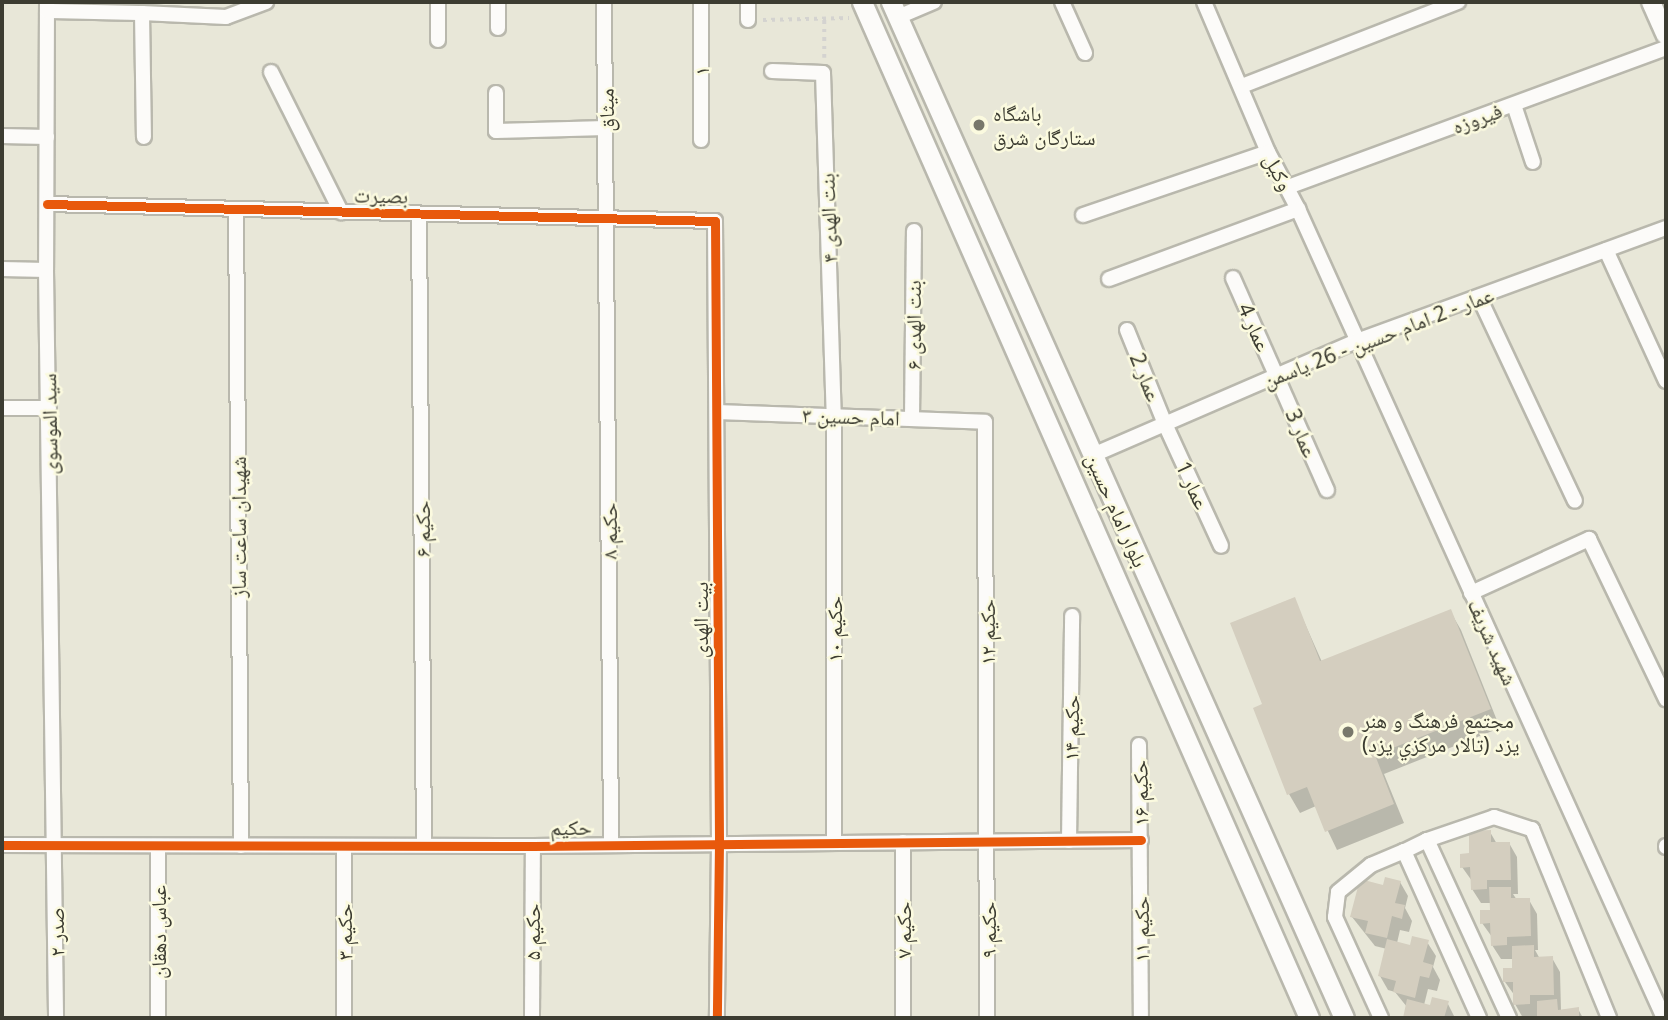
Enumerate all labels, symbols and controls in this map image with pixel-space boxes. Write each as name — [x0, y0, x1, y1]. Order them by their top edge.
street label: ۱ — [688, 66, 714, 76]
street label: میثاق — [593, 88, 619, 132]
street label: فیروزه — [1449, 97, 1505, 139]
place label: باشگاه ستارگان شرق — [993, 100, 1095, 150]
marker: باشگاه ستارگان شرق — [971, 117, 987, 133]
street label: وکیل — [1259, 149, 1299, 195]
street label: بنت الهدی ۴ — [814, 173, 842, 263]
street label: بصیرت — [354, 182, 408, 208]
street label: بنت الهدی ۶ — [900, 280, 926, 370]
street label: عمار - 2 امام حسین - 26 یاسمن — [1259, 281, 1497, 393]
street label: عمار 4 — [1233, 299, 1277, 355]
street label: عمار 2 — [1125, 349, 1167, 405]
street label: سید الموسوی — [36, 373, 62, 475]
street label: امام حسین ۳ — [802, 402, 900, 430]
street label: عمار 3 — [1281, 405, 1323, 461]
street label: بلوار امام حسین — [1081, 449, 1153, 571]
street label: شهیدان ساعت ساز — [225, 456, 251, 598]
street label: عمار 1 — [1171, 457, 1215, 513]
street label: حکیم ۶ — [409, 501, 435, 557]
street label: حکیم ۸ — [596, 503, 622, 559]
street label: بیت الهدی — [687, 582, 713, 658]
street label: شهید شریف — [1463, 595, 1523, 689]
street label: حکیم ۱۰ — [821, 596, 847, 662]
street label: حکیم ۱۲ — [974, 599, 1000, 665]
street label: حکیم ۱۴ — [1058, 695, 1084, 761]
place label: مجتمع فرهنگ و هنر یزد (تالار مركزي یزد) — [1362, 707, 1519, 757]
marker: مجتمع فرهنگ و هنر یزد (تالار مركزي یزد) — [1340, 724, 1356, 740]
street label: حکیم ۱۶ — [1127, 760, 1153, 826]
street label: حکیم — [550, 814, 592, 840]
street label: عباس دهقان — [145, 885, 171, 979]
street label: حکیم ۱۱ — [1128, 896, 1154, 962]
street label: حکیم ۷ — [890, 902, 916, 958]
street label: حکیم ۹ — [975, 902, 1001, 958]
street label: حکیم ۳ — [331, 904, 357, 960]
street label: حکیم ۵ — [519, 904, 545, 960]
street label: صدر ۲ — [43, 907, 69, 957]

